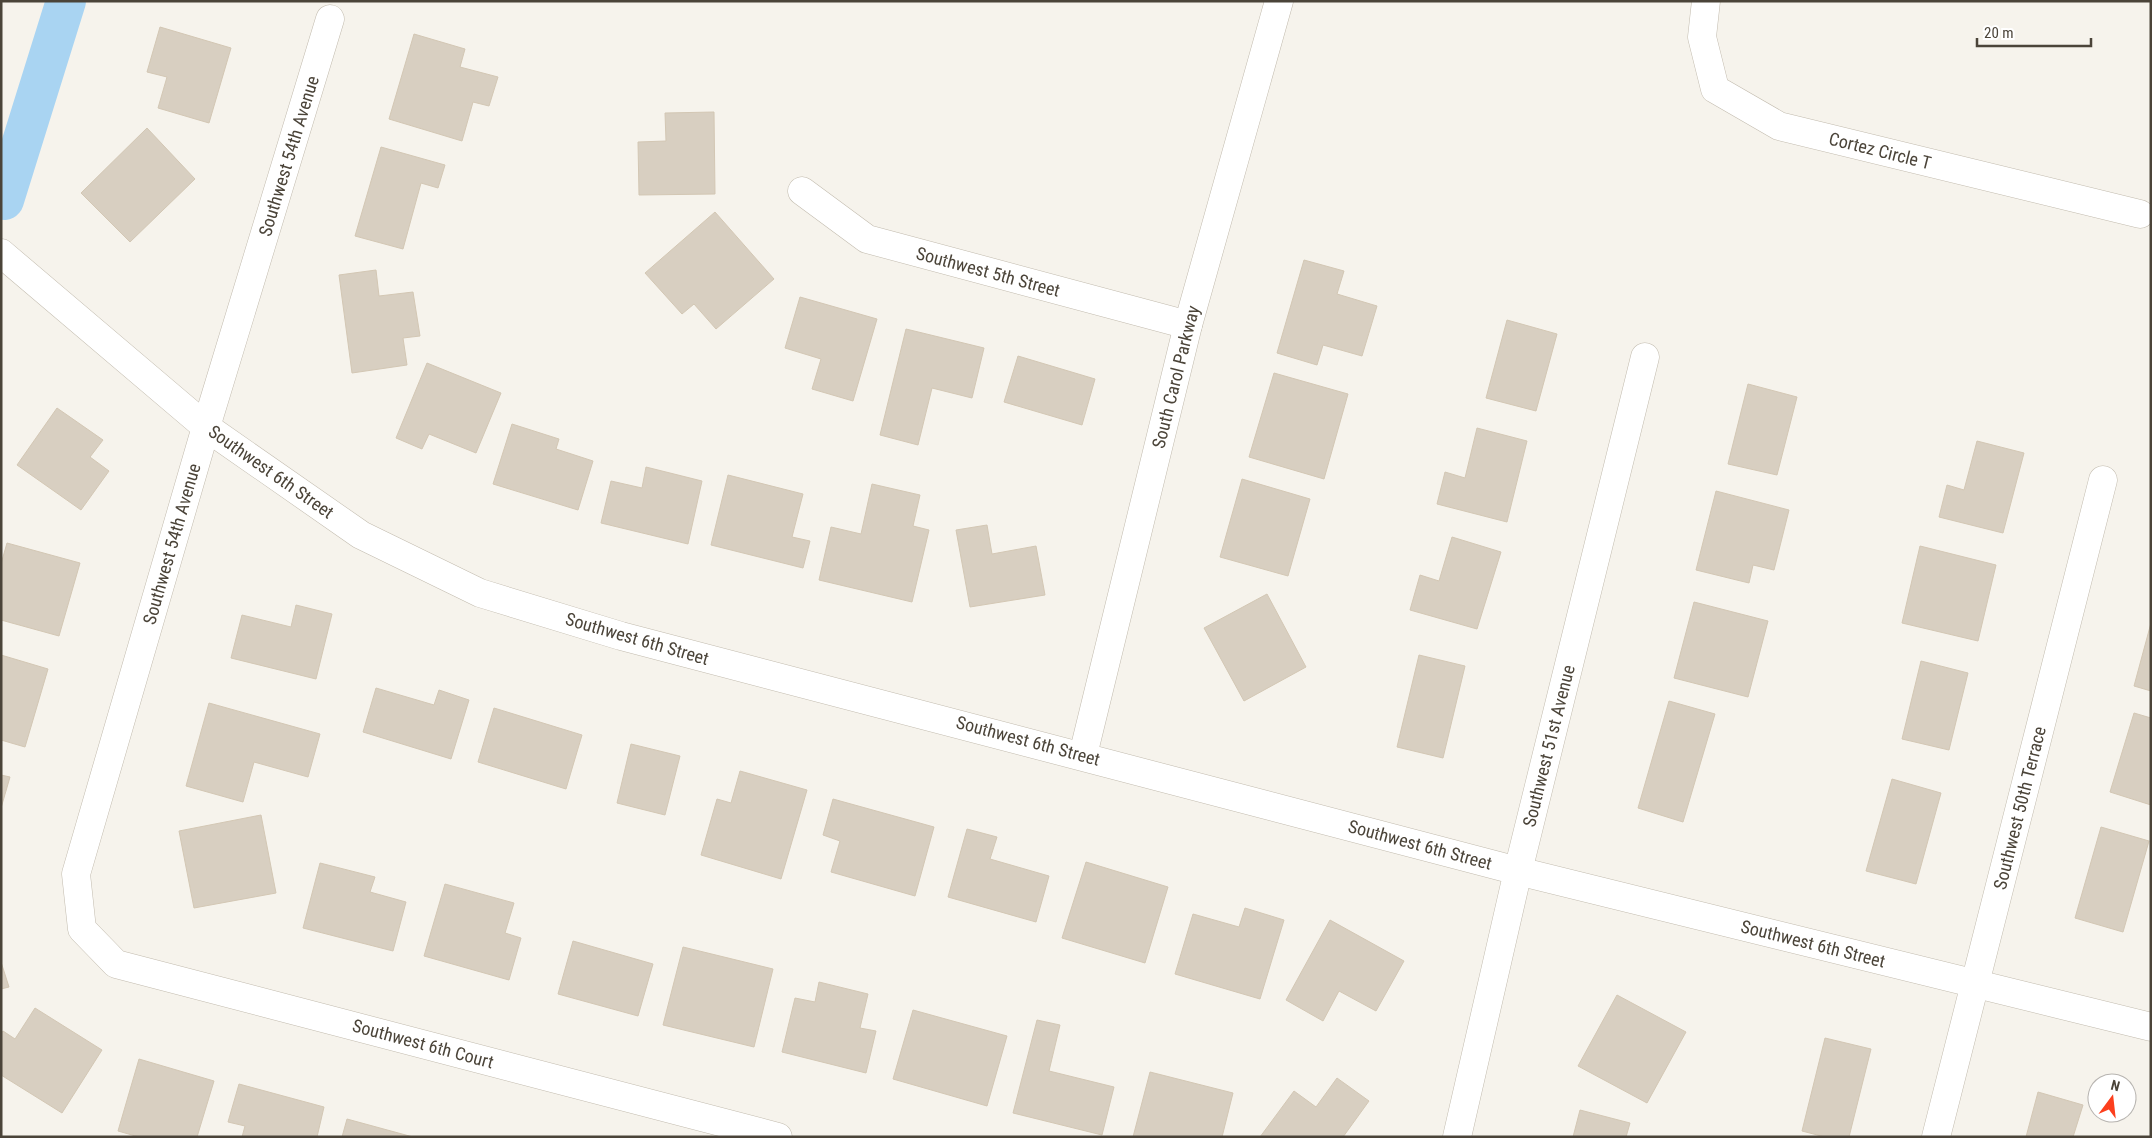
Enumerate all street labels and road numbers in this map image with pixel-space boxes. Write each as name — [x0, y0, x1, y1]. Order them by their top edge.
street label: Southwest 54th Avenue — [254, 73, 323, 239]
street label: Cortez Circle T — [1827, 128, 1933, 173]
street label: Southwest 5th Street — [914, 242, 1062, 301]
street label: South Carol Parkway — [1148, 303, 1204, 450]
street label: Southwest 6th Street — [205, 421, 338, 523]
street label: Southwest 54th Avenue — [138, 461, 205, 627]
street label: Southwest 6th Street — [563, 608, 711, 669]
street label: Southwest 51st Avenue — [1518, 663, 1579, 829]
street label: Southwest 6th Street — [954, 711, 1102, 770]
street label: Southwest 50th Terrace — [1989, 724, 2050, 892]
street label: Southwest 6th Street — [1346, 815, 1494, 874]
street label: Southwest 6th Street — [1739, 915, 1888, 972]
street label: Southwest 6th Court — [350, 1015, 496, 1072]

